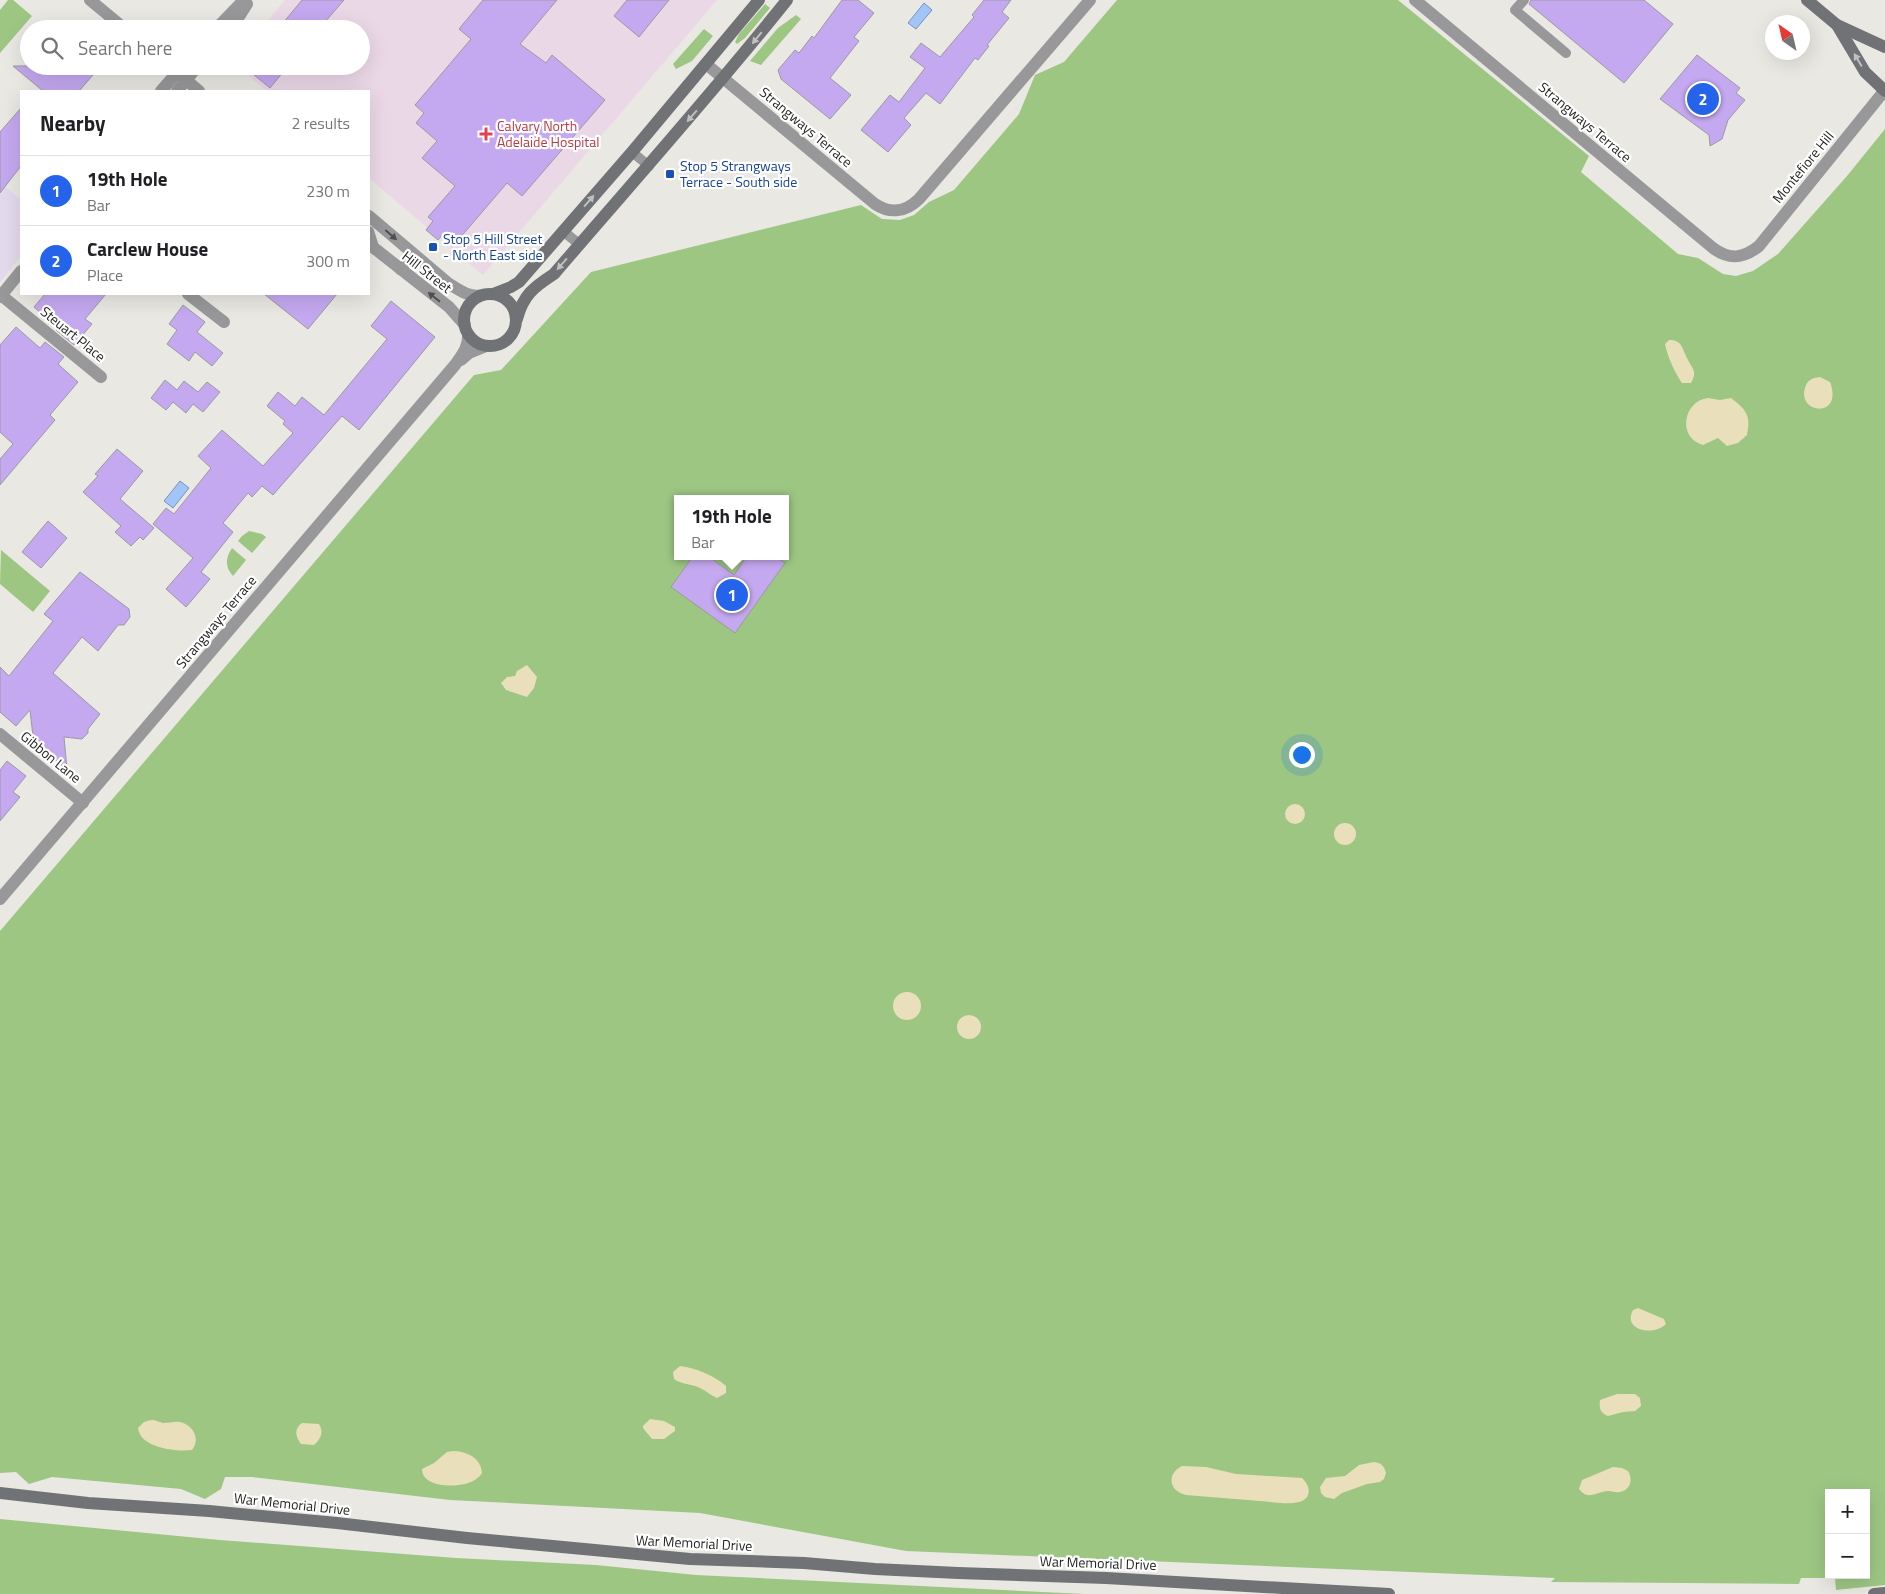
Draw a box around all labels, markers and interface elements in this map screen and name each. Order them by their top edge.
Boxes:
north arrow [1765,15,1810,60]
search box [20,20,370,75]
one-way arrow [751,31,762,44]
text: Search here [78,33,172,62]
icon: search [38,34,66,62]
one-way arrow [1853,53,1862,66]
street label: Strangways Terrace [1534,76,1636,167]
pin: 2 [1687,80,1719,118]
street label: Strangways Terrace [755,81,857,172]
text: Nearby [40,107,105,139]
one-way arrow [686,109,698,121]
text: 2 results [291,111,350,135]
place label: Calvary North Adelaide Hospital [497,115,600,152]
street label: Montefiore Hill [1767,126,1838,207]
marker: Calvary North Adelaide Hospital [479,127,493,141]
place label: Stop 5 Strangways Terrace - South side [680,155,797,192]
text: 19th Hole [87,164,168,193]
marker: Stop 5 Strangways Terrace - South side [664,168,676,180]
text: 1 [52,179,60,203]
text: 230 m [306,179,350,203]
text: Bar [87,193,110,217]
one-way arrow [583,195,594,207]
place label: Stop 5 Hill Street - North East side [443,228,543,265]
one-way arrow [384,230,397,241]
text: Carclew House [87,234,208,263]
marker: Stop 5 Hill Street - North East side [427,241,439,253]
street label: Hill Street [398,245,457,298]
text: 2 [52,249,60,273]
text: 300 m [306,249,350,273]
one-way arrow [556,258,567,271]
text: Place [87,263,123,287]
one-way arrow [428,291,441,302]
street label: Steuart Place [36,301,110,366]
popup [674,495,789,560]
text: 19th Hole [691,501,772,530]
text: Bar [691,530,715,554]
street label: Strangways Terrace [170,571,261,673]
pin: 1 [716,576,748,614]
street label: Gibbon Lane [16,726,86,788]
your location [1289,742,1315,768]
street label: War Memorial Drive [233,1487,351,1520]
map controls [1825,1489,1870,1579]
button: + [1825,1489,1870,1534]
street label: War Memorial Drive [635,1529,753,1556]
button: − [1825,1534,1870,1579]
street label: War Memorial Drive [1039,1550,1157,1575]

